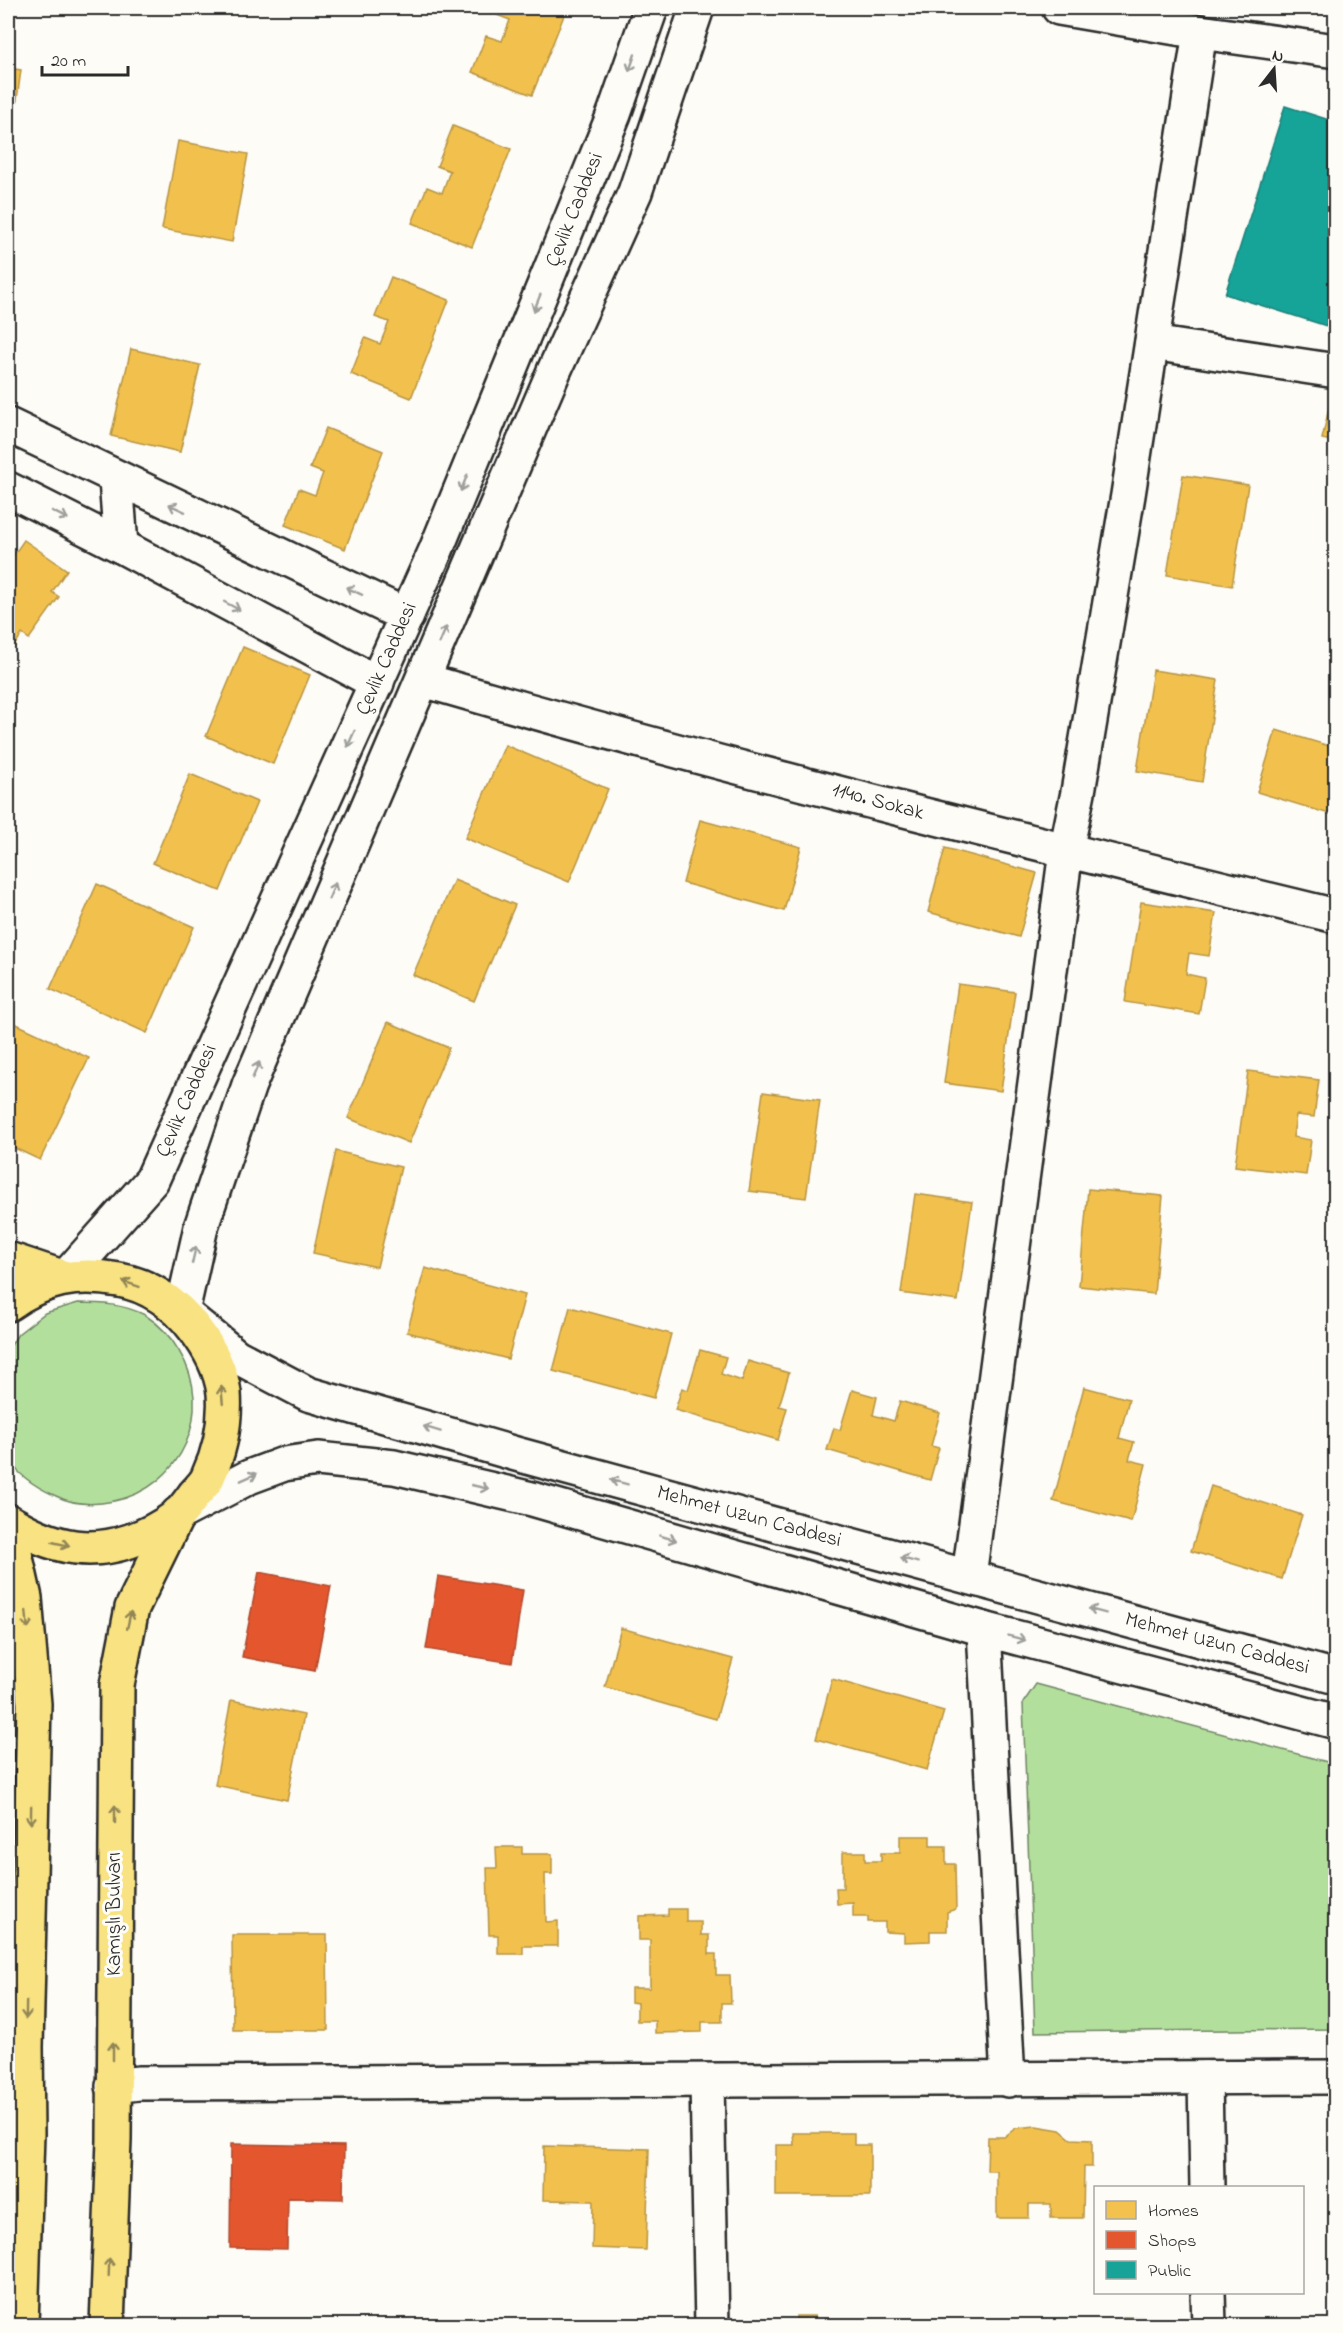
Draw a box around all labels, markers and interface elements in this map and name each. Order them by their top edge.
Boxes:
scale bar [42,39,128,77]
north arrow [1244,39,1304,99]
text: N [1269,44,1287,70]
text: 20 m [51,49,86,75]
one-way arrow [626,53,637,72]
street label: Çevlik Caddesi [538,148,612,272]
one-way arrow [531,293,542,311]
one-way arrow [458,473,469,492]
one-way arrow [169,501,187,513]
one-way arrow [50,510,68,522]
one-way arrow [345,584,363,596]
street label: Çevlik Caddesi [349,598,425,720]
one-way arrow [223,601,241,612]
one-way arrow [437,626,449,644]
one-way arrow [345,729,357,747]
street label: 1140. Sokak [829,775,928,829]
one-way arrow [327,882,338,901]
street label: Çevlik Caddesi [149,1040,225,1162]
one-way arrow [250,1062,262,1080]
one-way arrow [189,1246,201,1265]
one-way arrow [123,1277,141,1288]
one-way arrow [216,1386,227,1406]
one-way arrow [423,1423,442,1434]
one-way arrow [239,1471,257,1483]
one-way arrow [610,1475,629,1487]
street label: Mehmet Uzun Caddesi [653,1478,845,1556]
one-way arrow [470,1482,489,1494]
one-way arrow [658,1533,677,1545]
one-way arrow [51,1538,70,1550]
one-way arrow [900,1554,919,1565]
one-way arrow [1088,1605,1107,1616]
street label: Mehmet Uzun Caddesi [1121,1605,1313,1683]
one-way arrow [22,1610,33,1630]
one-way arrow [124,1611,136,1630]
one-way arrow [1007,1633,1026,1644]
one-way arrow [25,1804,37,1824]
one-way arrow [110,1805,121,1825]
street label: Kamışlı Bulvarı [100,1852,130,1976]
one-way arrow [21,1999,32,2019]
one-way arrow [108,2042,119,2062]
legend [1094,2186,1304,2294]
text: Homes [1148,2199,1199,2225]
text: Shops [1148,2229,1196,2255]
one-way arrow [103,2258,114,2278]
text: Public [1148,2259,1191,2285]

